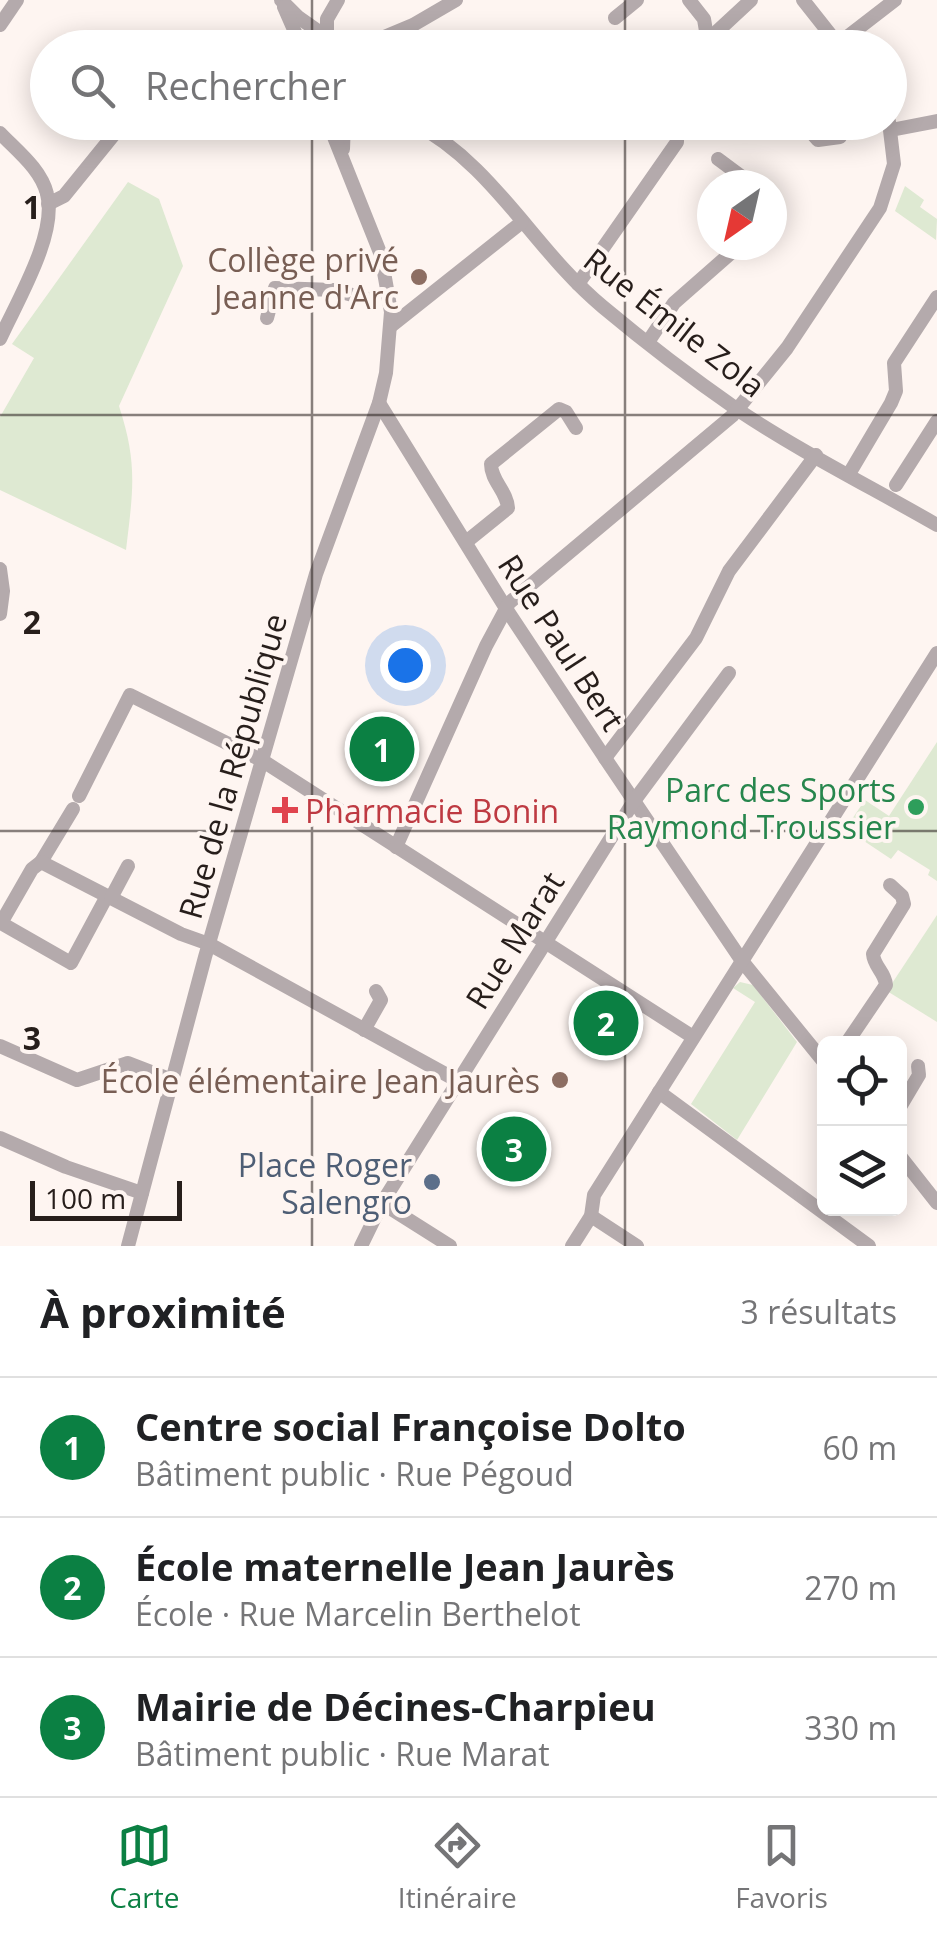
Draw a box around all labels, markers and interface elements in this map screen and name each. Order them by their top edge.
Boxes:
search box [30,30,907,140]
icon: search [65,58,120,113]
text: Rechercher [145,59,347,111]
north arrow [697,170,787,260]
text: 1 [23,185,41,228]
place label: Collège privé Jeanne d'Arc [207,238,399,318]
street label: Rue Émile Zola [576,238,774,406]
marker: Collège privé Jeanne d'Arc [408,266,430,288]
street label: Rue Paul Bert [489,546,635,738]
text: 2 [23,600,41,643]
street label: Rue de la République [168,608,296,924]
your location [380,640,431,691]
pin: 1 [350,712,414,786]
place label: Parc des Sports Raymond Troussier [607,768,896,848]
place label: Pharmacie Bonin [305,789,559,832]
marker: Parc des Sports Raymond Troussier [905,796,927,818]
marker: Pharmacie Bonin [274,799,296,821]
street label: Rue Marat [455,863,573,1017]
pin: 2 [574,986,638,1060]
text: 3 [23,1016,41,1059]
map controls [817,1036,907,1216]
button: locate [817,1036,907,1126]
place label: École élémentaire Jean Jaurès [101,1059,540,1102]
marker: École élémentaire Jean Jaurès [549,1069,571,1091]
pin: 3 [482,1112,546,1186]
button: layers [817,1126,907,1216]
place label: Place Roger Salengro [238,1143,412,1223]
marker: Place Roger Salengro [421,1171,443,1193]
scale bar [30,1176,182,1220]
text: 100 m [45,1179,126,1217]
text: À proximité [40,1283,286,1340]
text: 3 résultats [741,1290,897,1333]
text: Centre social Françoise Dolto [135,1400,686,1452]
text: 1 [63,1426,82,1469]
text: 60 m [822,1426,897,1469]
text: Bâtiment public · Rue Pégoud [135,1452,574,1495]
text: École maternelle Jean Jaurès [135,1540,675,1592]
text: 2 [63,1566,82,1609]
text: 270 m [804,1566,897,1609]
text: École · Rue Marcelin Berthelot [135,1592,581,1635]
text: Mairie de Décines-Charpieu [135,1680,656,1732]
text: 3 [63,1706,82,1749]
text: 330 m [804,1706,897,1749]
text: Bâtiment public · Rue Marat [135,1732,550,1775]
tab: Carte [109,1818,180,1916]
tab: Itinéraire [398,1818,517,1916]
tab: Favoris [735,1818,828,1916]

